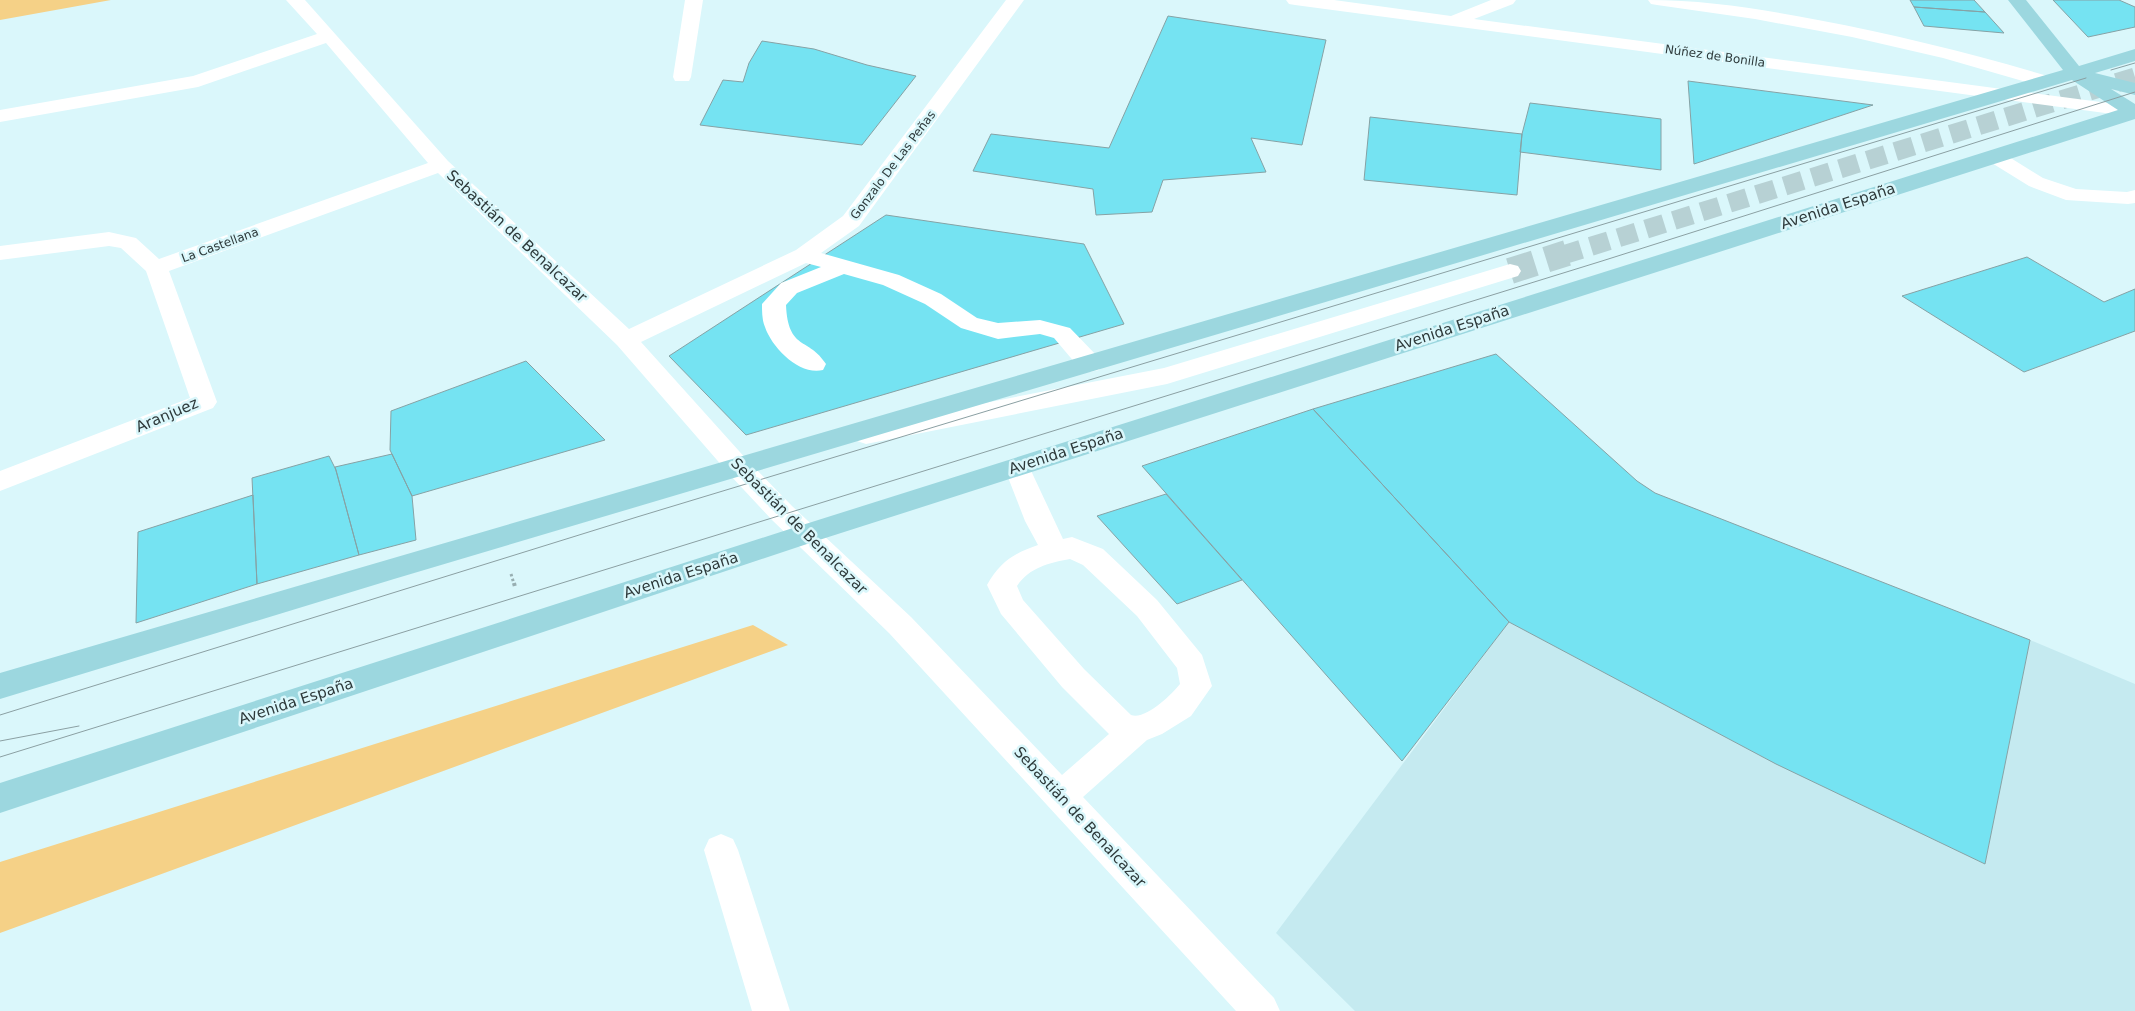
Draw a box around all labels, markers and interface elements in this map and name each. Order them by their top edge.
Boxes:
street label: Núñez de Bonilla [1664,42,1766,70]
street label: Gonzalo De Las Peñas [848,108,938,222]
street label: Sebastián de Benalcazar [443,166,592,306]
street label: Avenida España [1778,179,1898,233]
street label: La Castellana [180,225,260,265]
street label: Avenida España [1392,301,1512,355]
street label: Aranjuez [133,394,201,436]
street label: Avenida España [1006,424,1126,478]
street label: Sebastián de Benalcazar [727,454,871,598]
street label: Avenida España [621,548,741,602]
street label: Avenida España [236,674,356,728]
street label: Sebastián de Benalcazar [1010,743,1150,892]

